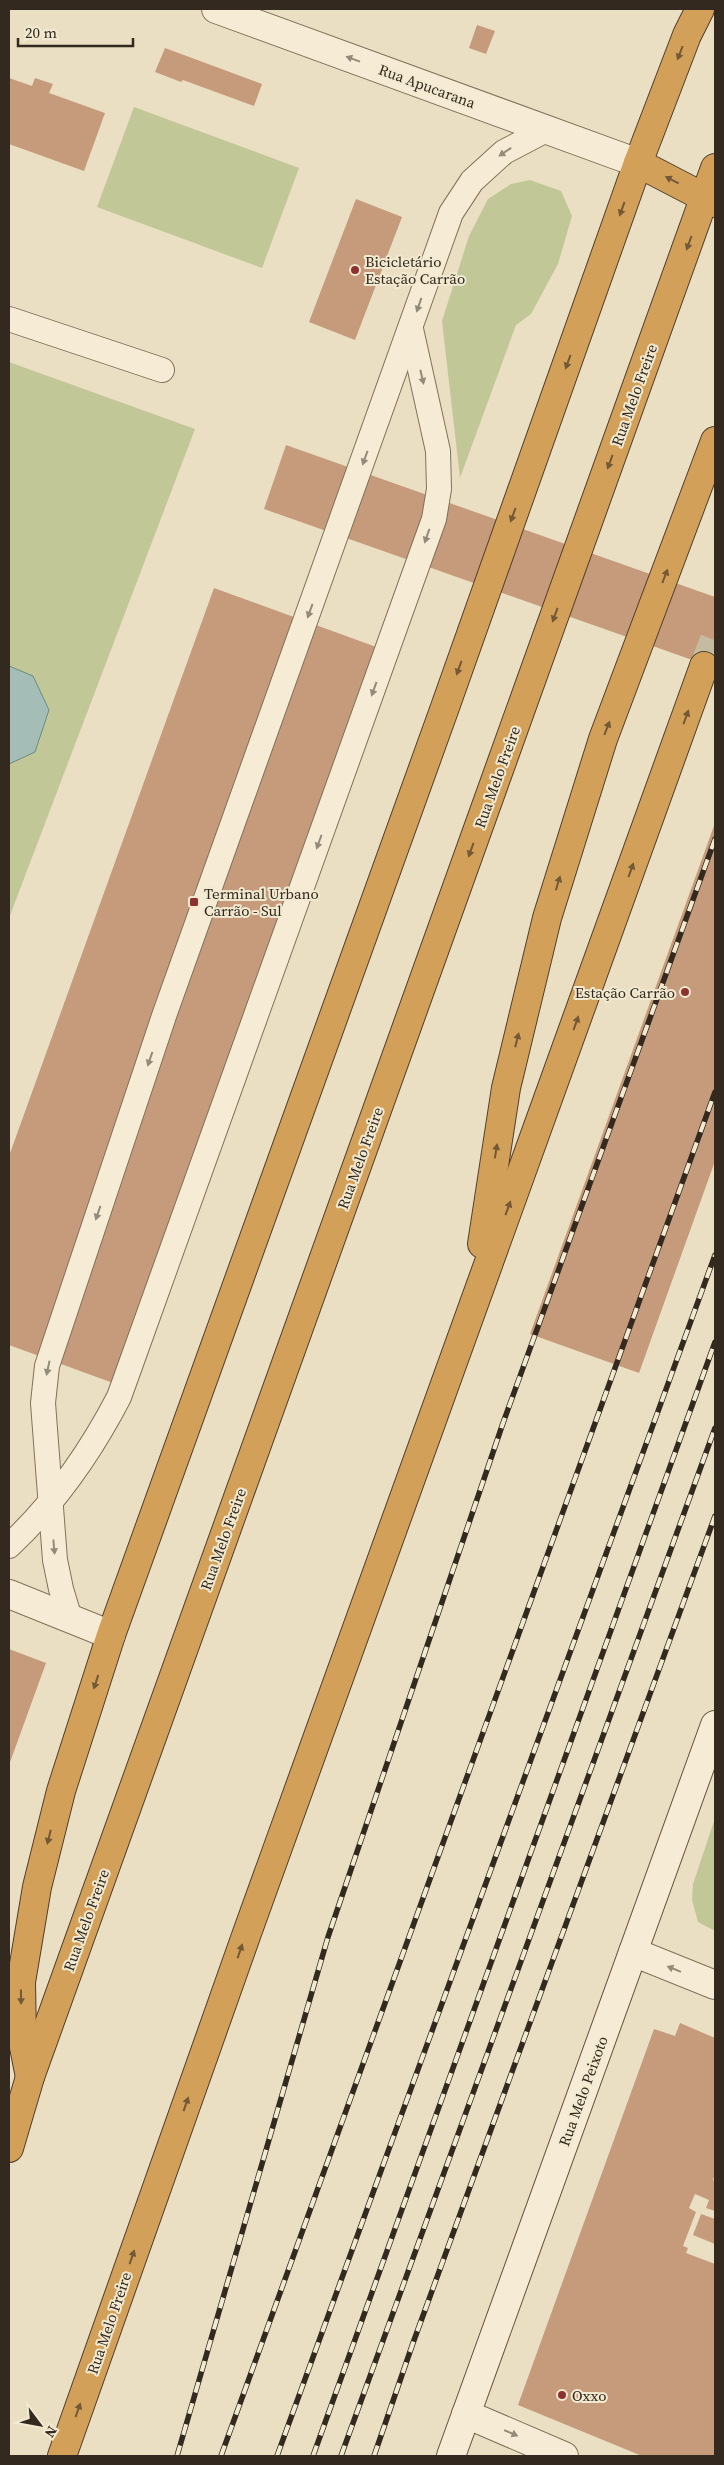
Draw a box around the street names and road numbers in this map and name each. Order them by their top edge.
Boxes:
street label: Rua Apucarana [376,59,479,113]
street label: Rua Melo Freire [606,341,662,449]
street label: Rua Melo Freire [469,723,525,831]
street label: Rua Melo Freire [332,1104,388,1212]
street label: Rua Melo Freire [195,1485,251,1593]
street label: Rua Melo Freire [58,1866,114,1974]
street label: Rua Melo Peixoto [553,2033,613,2149]
street label: Rua Melo Freire [82,2269,136,2377]

